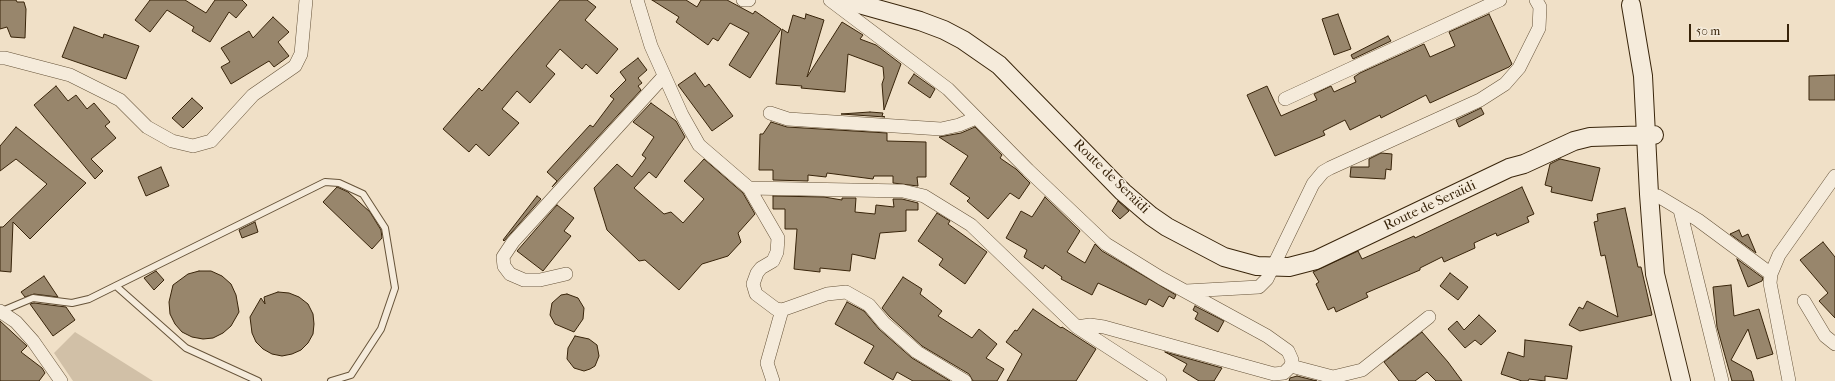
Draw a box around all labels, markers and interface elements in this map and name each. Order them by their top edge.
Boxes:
scale bar [1691,16,1791,42]
text: 50 m [1696,24,1720,38]
street label: Route de Seraïdi [1069,136,1153,218]
street label: Route de Seraïdi [1381,177,1479,235]

